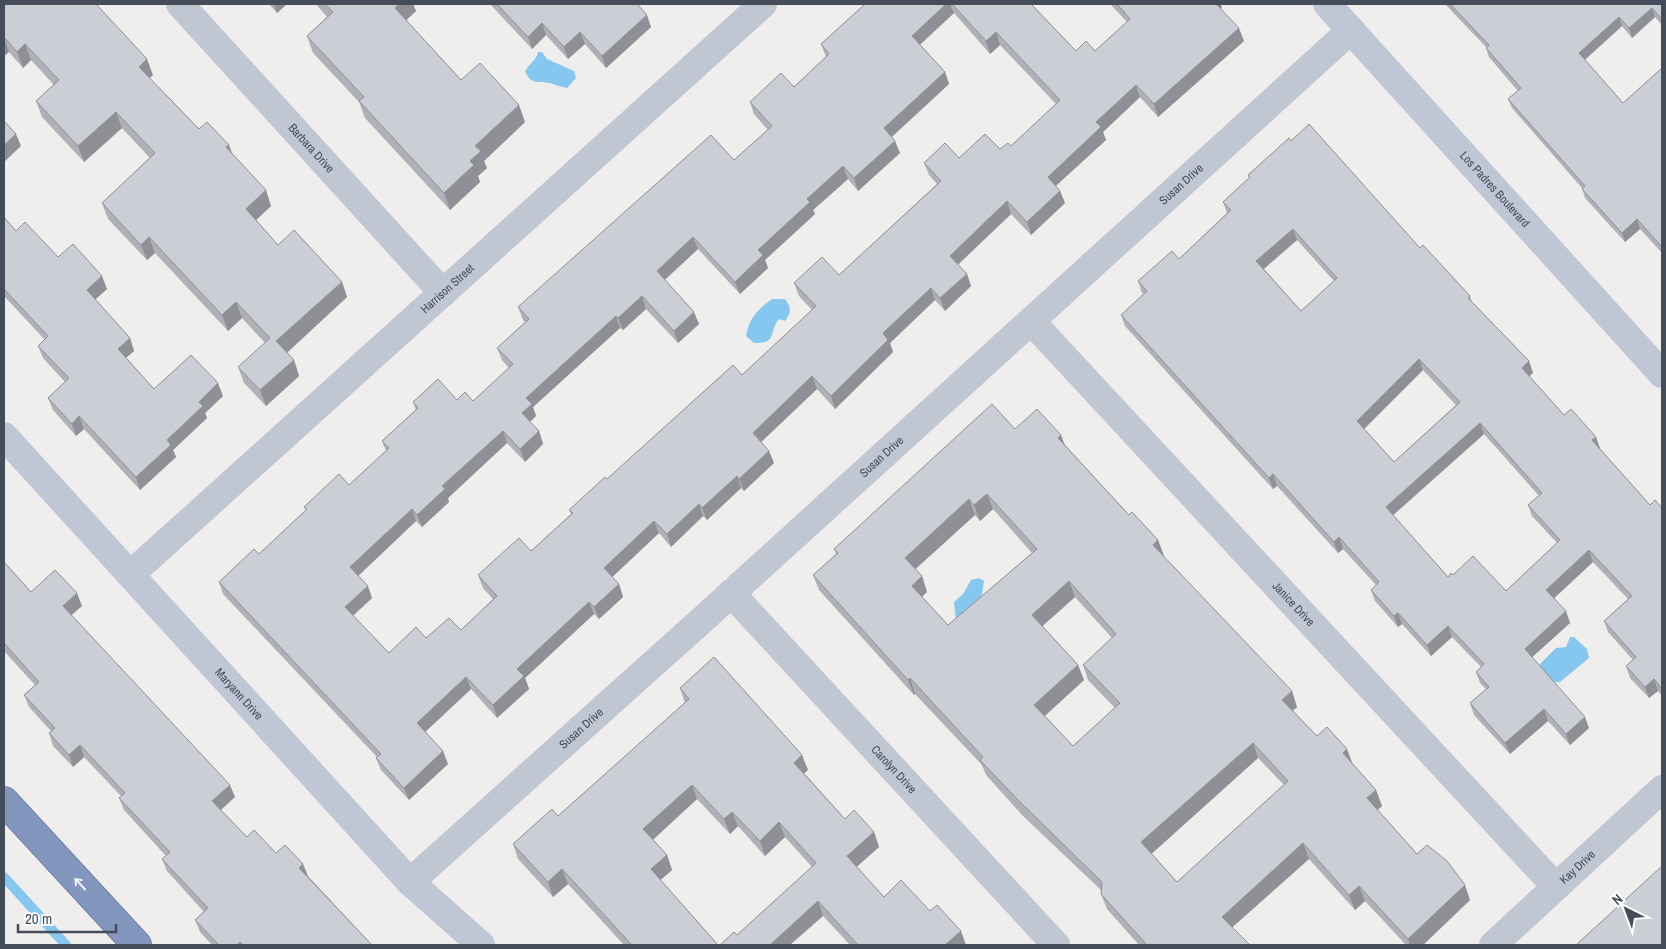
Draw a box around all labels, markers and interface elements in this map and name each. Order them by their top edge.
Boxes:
street label: Barbara Drive [285,120,338,176]
street label: Los Padres Boulevard [1456,148,1533,231]
street label: Susan Drive [1156,160,1207,208]
street label: Harrison Street [417,260,478,317]
street label: Susan Drive [856,433,907,481]
street label: Janice Drive [1269,578,1318,630]
street label: Maryann Drive [211,665,267,723]
street label: Susan Drive [556,704,607,752]
street label: Carolyn Drive [867,742,920,797]
street label: Kay Drive [1556,846,1599,888]
one-way arrow [74,877,86,890]
north arrow [1601,884,1651,934]
text: N [1608,890,1626,909]
scale bar [18,902,115,934]
text: 20 m [25,908,52,929]

